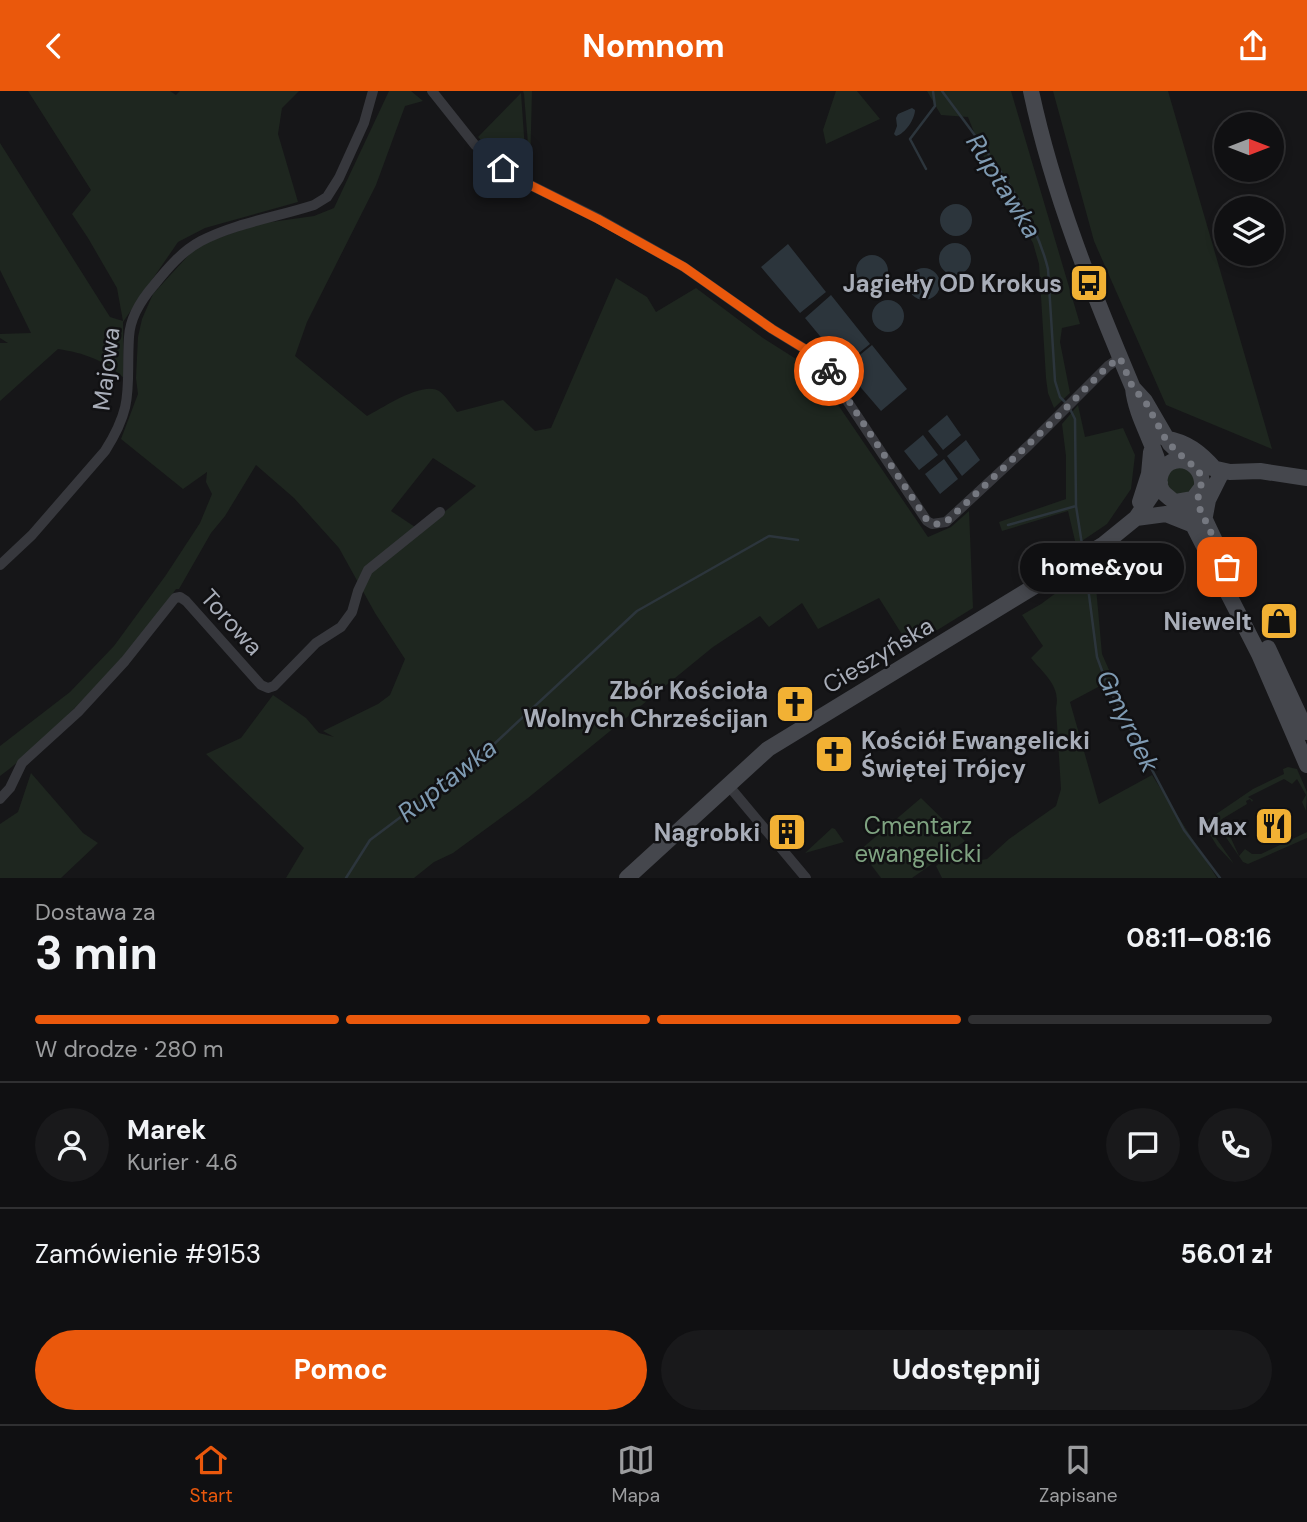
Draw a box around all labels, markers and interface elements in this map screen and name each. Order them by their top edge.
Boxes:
text: Nomnom [582,25,725,67]
icon: back [35,27,73,65]
icon: share [1234,27,1272,65]
north arrow [1214,112,1284,182]
map controls [1214,112,1284,266]
water label: Ruptawka [958,127,1050,245]
pin [473,138,533,198]
icon: home [484,149,522,187]
button: layers [1214,196,1284,266]
bus stop icon: Jagiełły OD Krokus [1068,262,1110,304]
place label: Jagiełły OD Krokus [843,268,1062,299]
street label: Majowa [86,326,126,412]
courier [794,336,864,406]
icon: bike [810,352,848,390]
pin [1197,537,1257,597]
callout: home&you [1020,543,1185,591]
icon: bag [1208,548,1246,586]
text: home&you [1041,552,1163,582]
street label: Torowa [194,582,270,662]
shop icon: Niewelt [1258,600,1300,642]
place label: Niewelt [1163,606,1252,637]
street label: Cieszyńska [817,610,939,700]
water label: Gmyrdek [1089,664,1168,779]
place label: Zbór Kościoła Wolnych Chrześcijan [523,675,768,734]
church icon: Zbór Kościoła Wolnych Chrześcijan [774,683,816,725]
place label: Kościół Ewangelicki Świętej Trójcy [861,725,1090,784]
water label: Ruptawka [390,730,504,830]
church icon: Kościół Ewangelicki Świętej Trójcy [813,733,855,775]
restaurant icon: Max [1253,805,1295,847]
park label: Cmentarz ewangelicki [854,810,982,869]
building icon: Nagrobki [766,811,808,853]
place label: Max [1198,811,1247,842]
place label: Nagrobki [654,817,760,848]
text: Dostawa za [35,897,156,927]
text: 08:11–08:16 [1126,921,1272,955]
text: 3 min [35,923,158,983]
text: W drodze · 280 m [35,1034,224,1064]
button: person [35,1108,109,1182]
button: chat [1106,1108,1180,1182]
button: phone [1198,1108,1272,1182]
text: Marek [127,1113,206,1147]
text: Kurier · 4.6 [127,1147,238,1177]
text: Zamówienie #9153 [35,1237,261,1271]
text: 56.01 zł [1180,1237,1272,1271]
button: Pomoc [35,1330,647,1410]
button: Udostępnij [661,1330,1272,1410]
tab: Start [189,1441,233,1508]
tab: Mapa [612,1441,660,1508]
tab: Zapisane [1039,1441,1118,1508]

